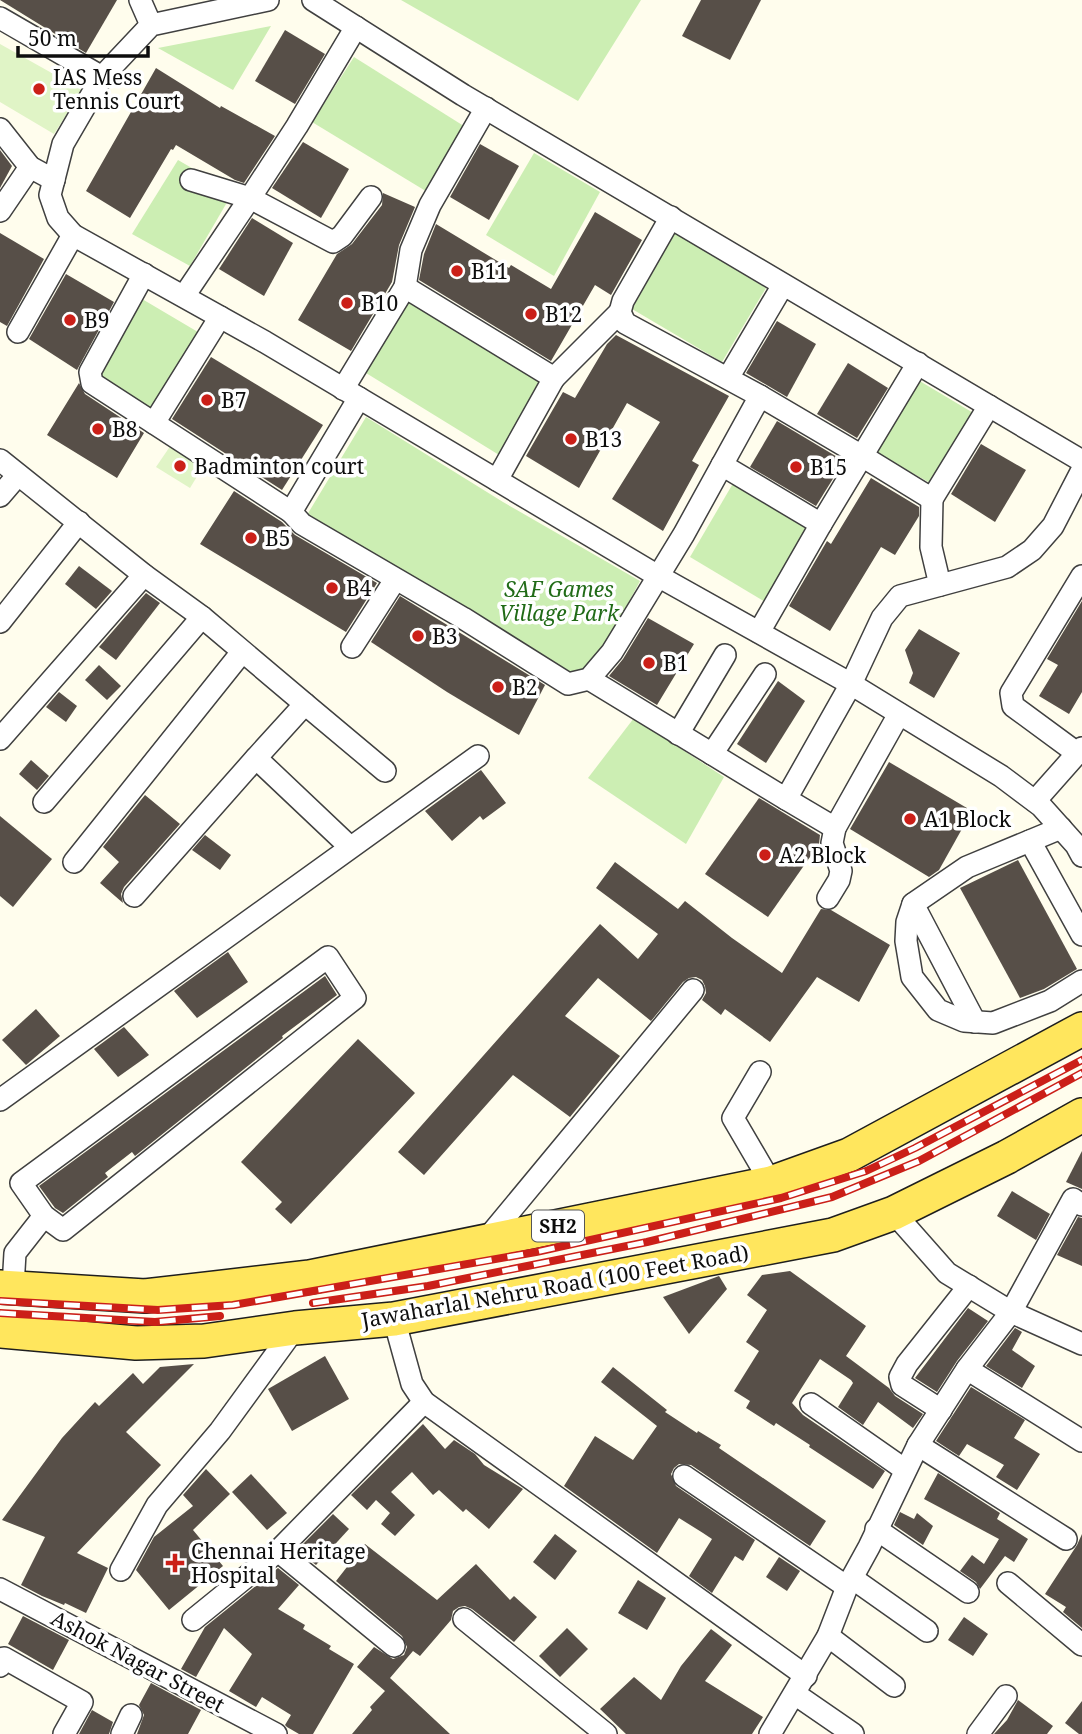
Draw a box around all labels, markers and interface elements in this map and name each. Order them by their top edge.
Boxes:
scale bar [18,14,147,58]
text: 50 m [28,24,77,52]
place label: IAS Mess Tennis Court [53,63,180,115]
marker: IAS Mess Tennis Court [31,81,47,97]
place label: B11 [471,257,508,285]
marker: B11 [449,263,465,279]
place label: B10 [361,289,398,317]
marker: B10 [339,295,355,311]
place label: B12 [545,300,582,328]
place label: B9 [84,306,109,334]
marker: B12 [523,306,539,322]
marker: B9 [62,312,78,328]
place label: B7 [221,386,246,414]
marker: B7 [199,392,215,408]
place label: B8 [112,415,137,443]
marker: B8 [90,421,106,437]
place label: B13 [585,425,622,453]
marker: B13 [563,431,579,447]
place label: Badminton court [194,452,364,480]
place label: B15 [810,453,847,481]
marker: Badminton court [172,458,188,474]
marker: B15 [788,459,804,475]
place label: B5 [265,524,290,552]
marker: B5 [243,530,259,546]
place label: B4 [346,574,372,602]
park label: SAF Games Village Park [499,575,620,627]
marker: B4 [324,580,340,596]
place label: B3 [432,622,457,650]
marker: B3 [410,628,426,644]
place label: B1 [663,649,688,677]
marker: B1 [641,655,657,671]
place label: B2 [512,673,537,701]
marker: B2 [490,679,506,695]
place label: A1 Block [924,805,1012,833]
marker: A1 Block [902,811,918,827]
place label: A2 Block [779,841,867,869]
marker: A2 Block [757,847,773,863]
road number: SH2 [532,1210,584,1242]
street label: Jawaharlal Nehru Road (100 Feet Road) [358,1238,751,1334]
place label: Chennai Heritage Hospital [191,1537,366,1589]
marker: Chennai Heritage Hospital [165,1553,185,1573]
street label: Ashok Nagar Street [47,1603,229,1719]

